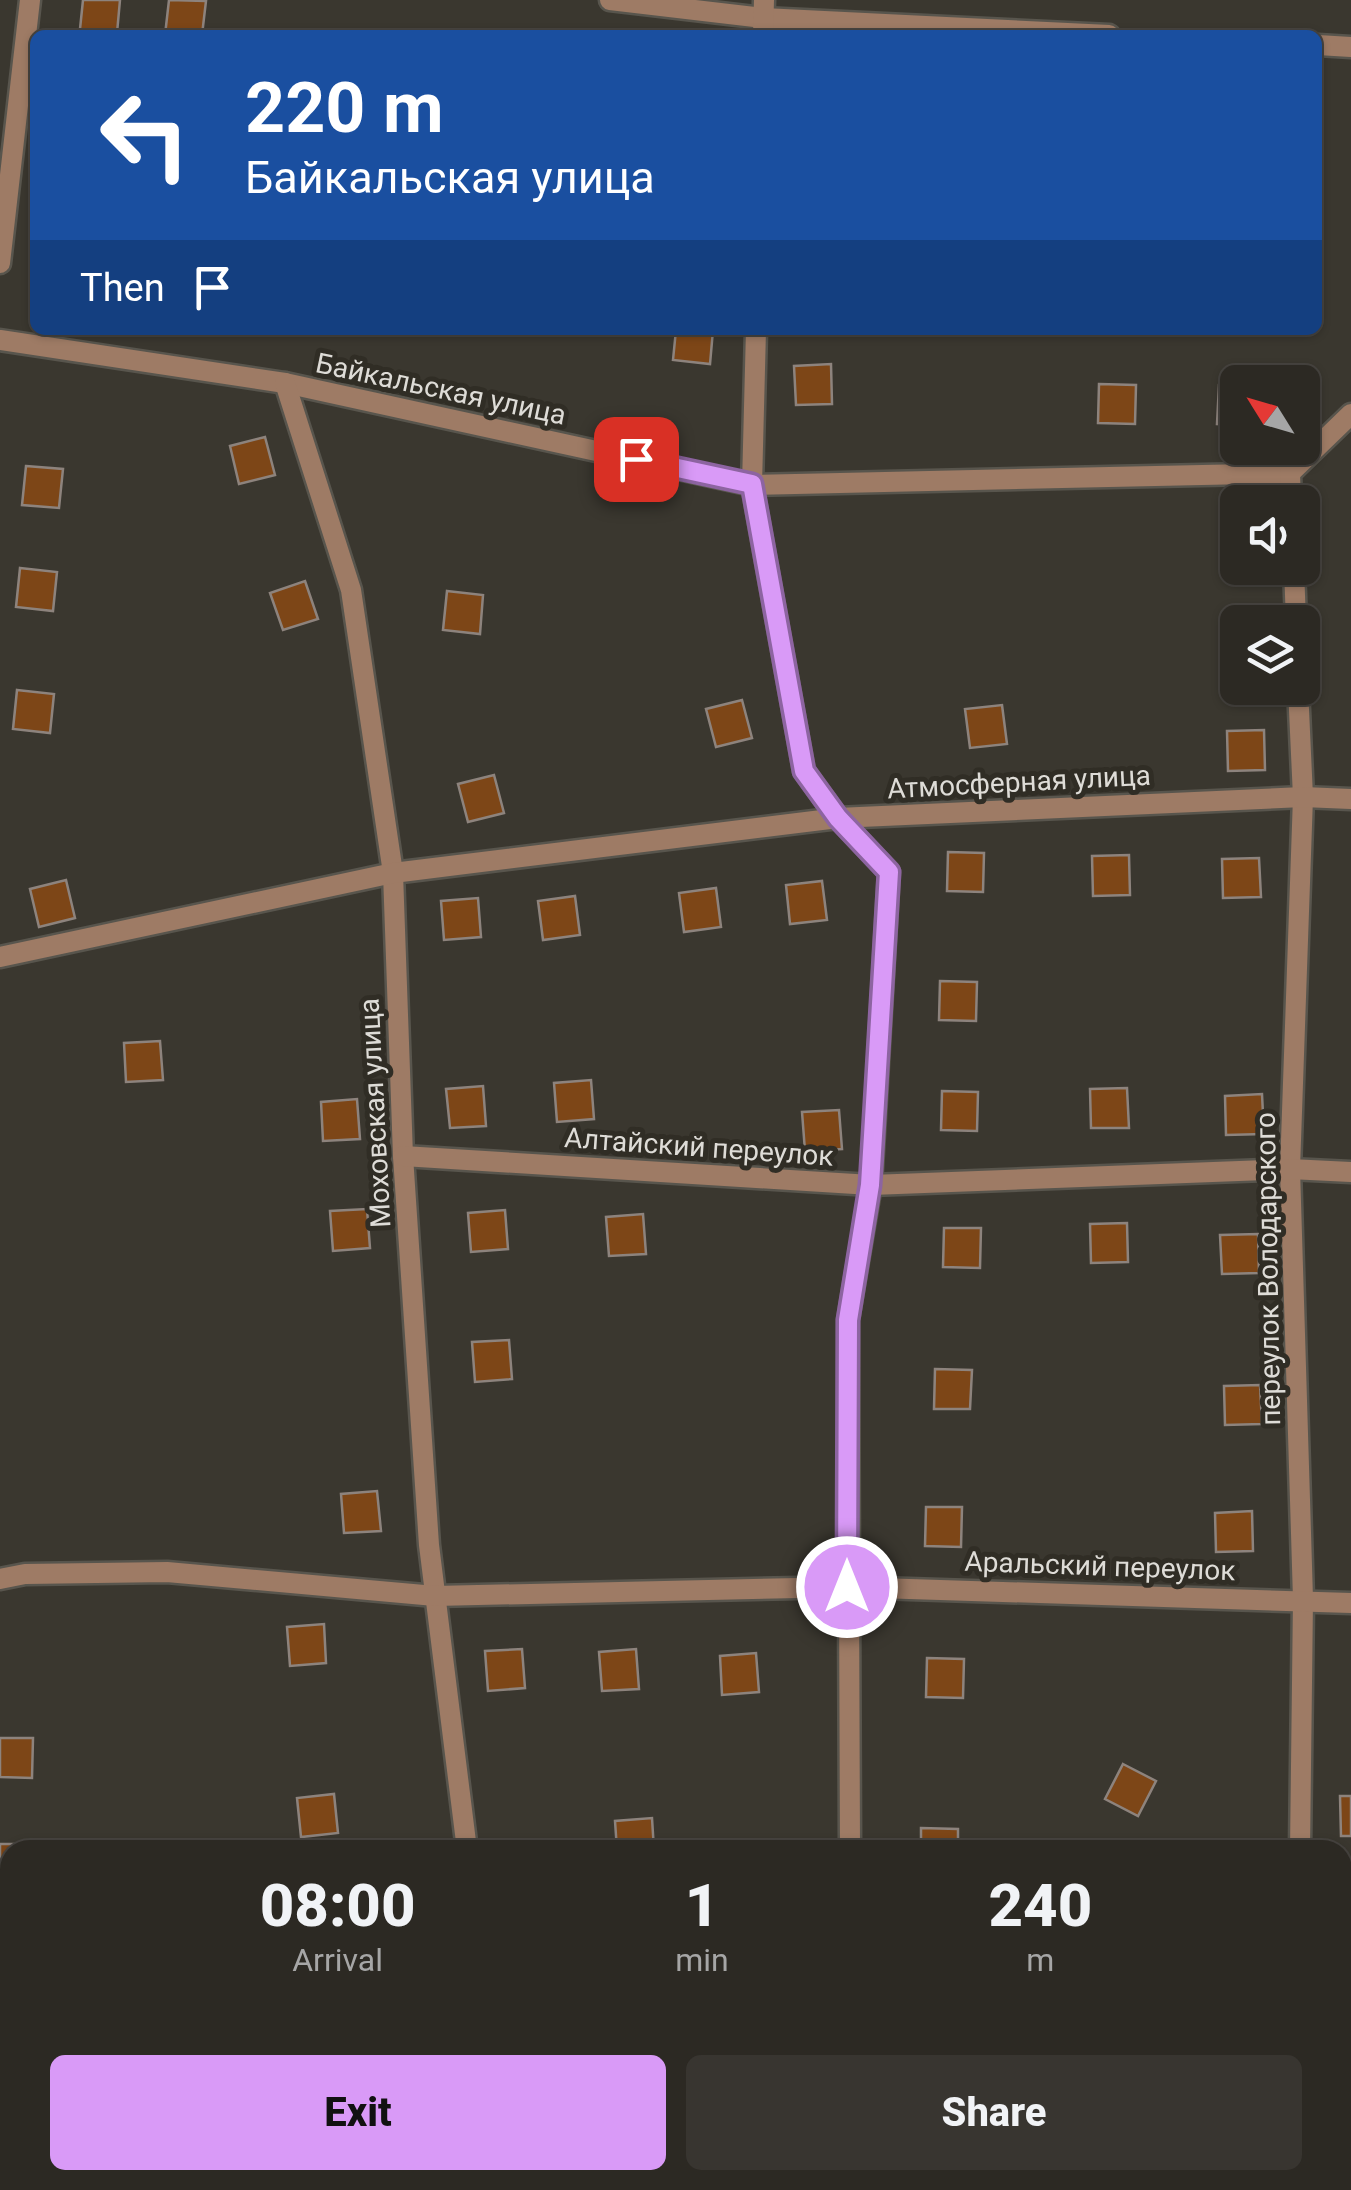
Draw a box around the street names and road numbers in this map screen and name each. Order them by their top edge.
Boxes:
street label: Байкальская улица [313,346,569,432]
street label: Атмосферная улица [886,759,1152,805]
street label: Моховская улица [353,997,397,1229]
street label: переулок Володарского [1249,1112,1287,1426]
street label: Алтайский переулок [563,1121,835,1173]
street label: Аральский переулок [964,1545,1236,1587]

